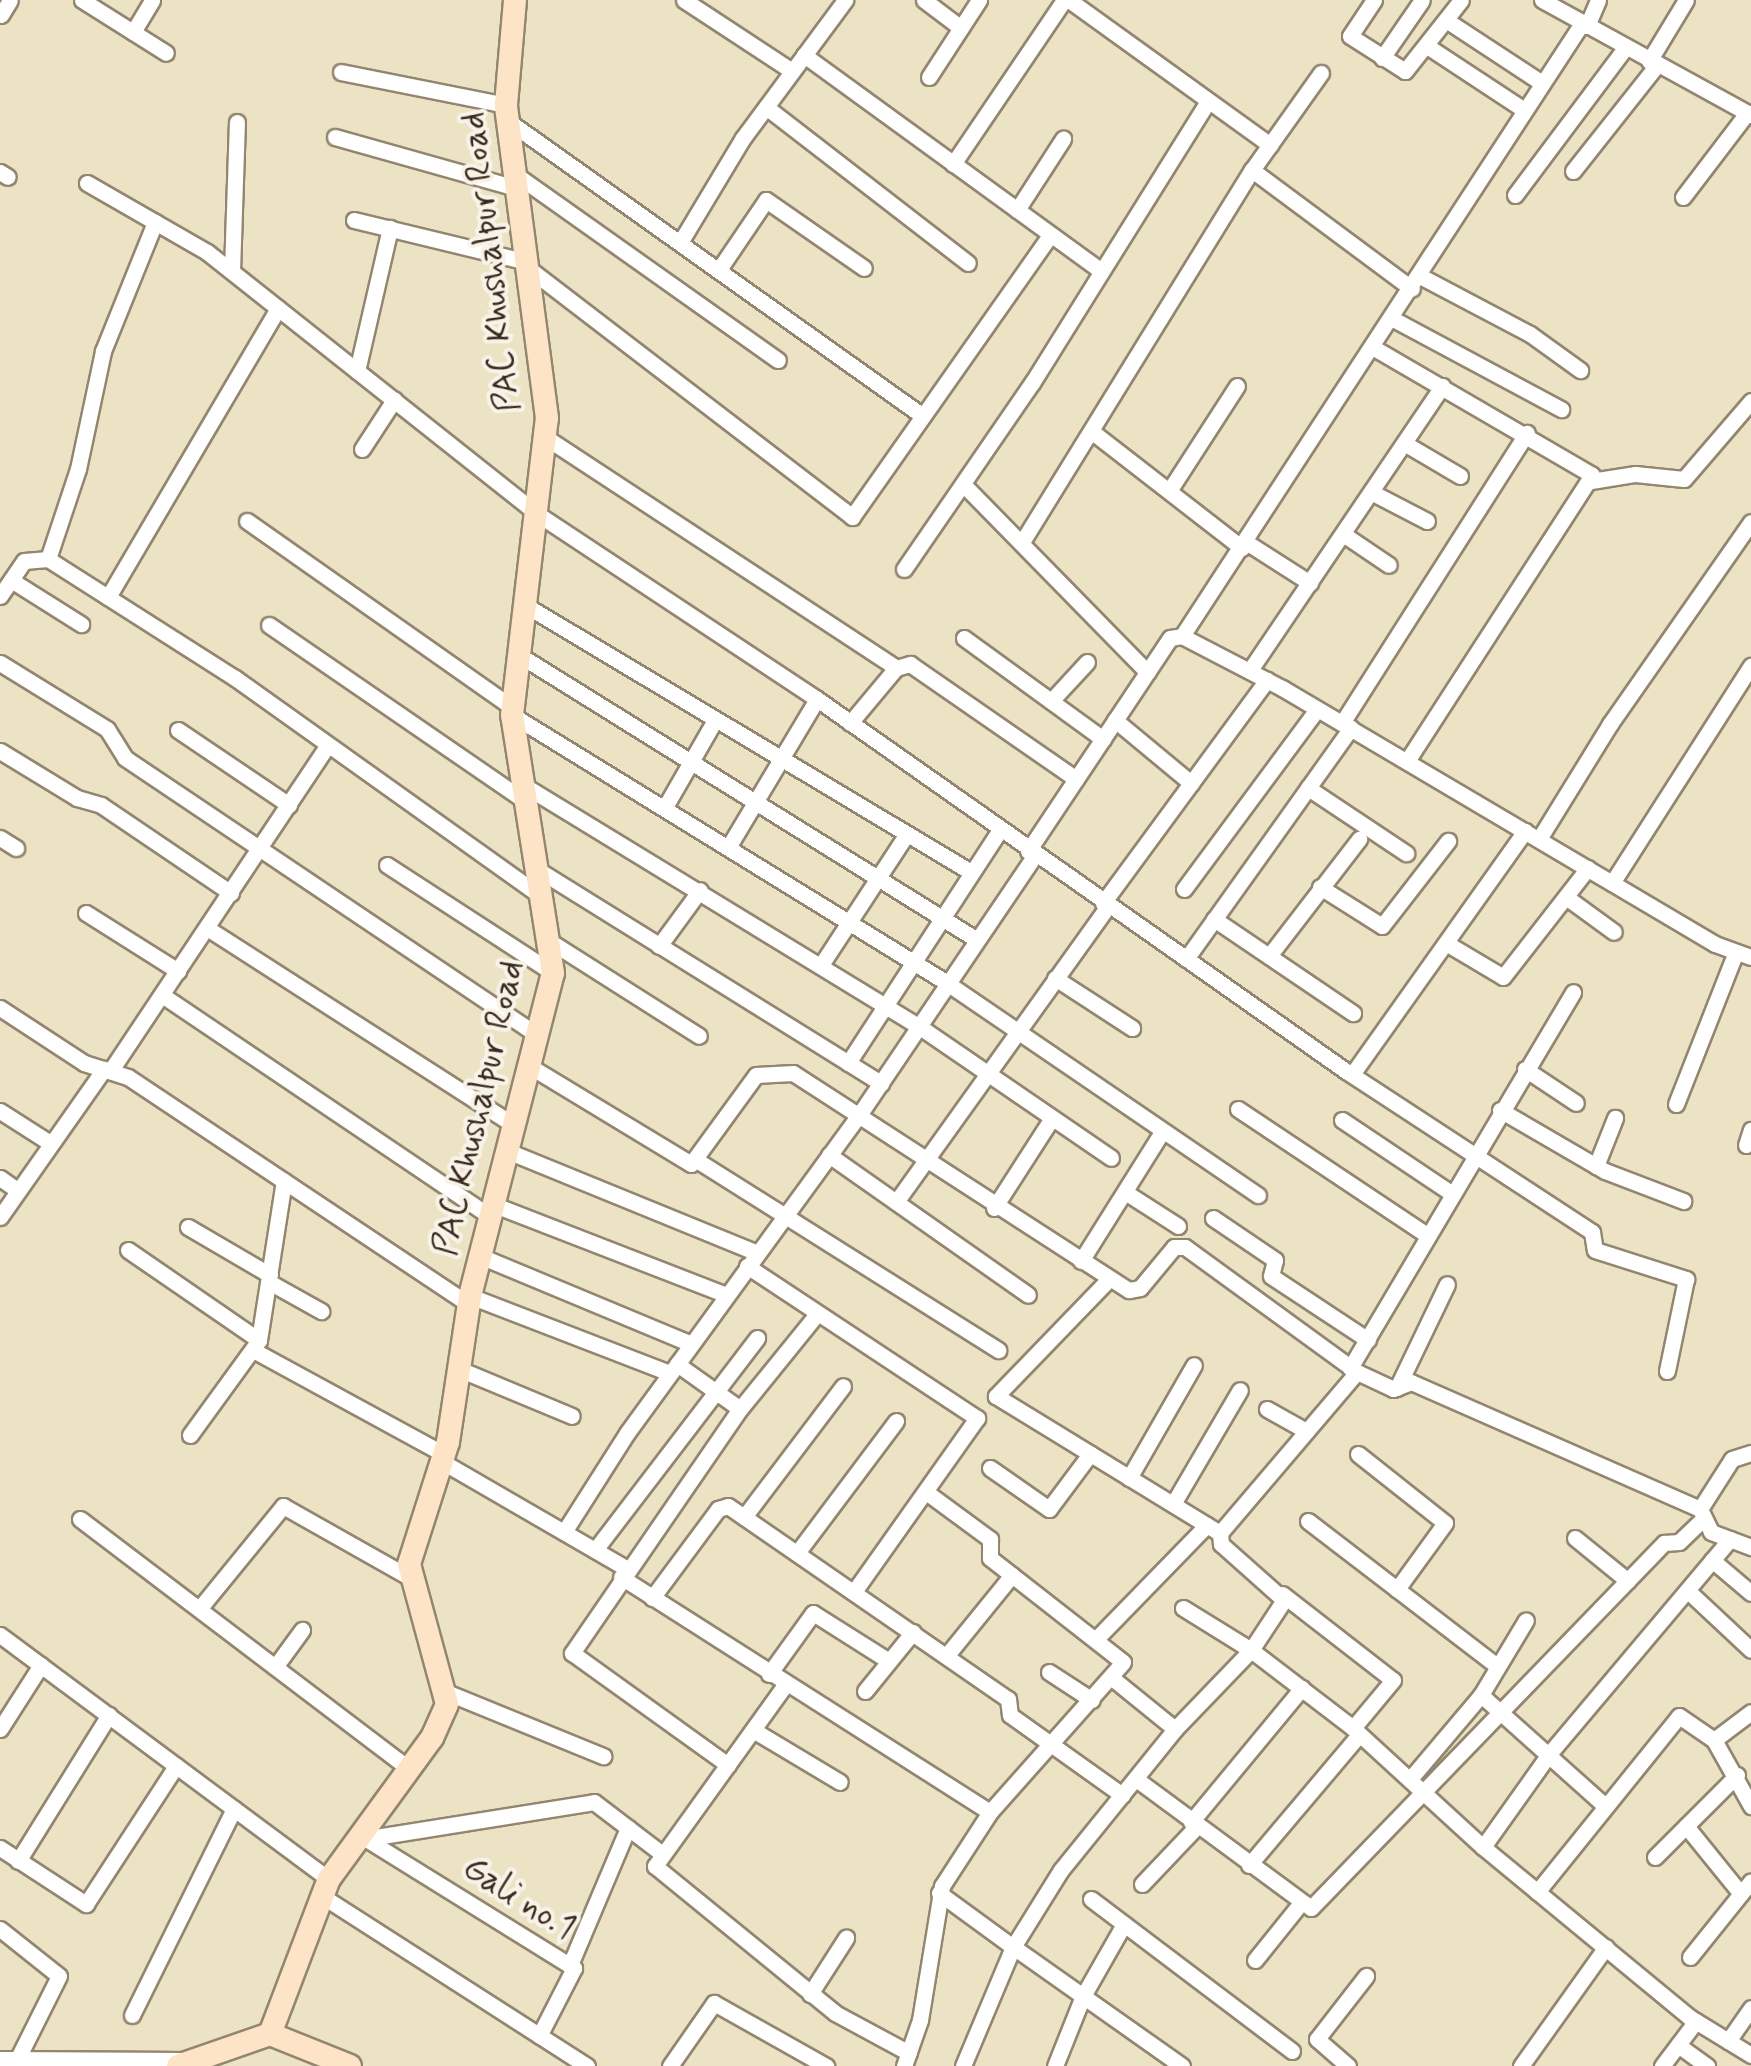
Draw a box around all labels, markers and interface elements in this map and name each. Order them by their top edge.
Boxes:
street label: PAC Khushalpur Road [451,106,531,418]
street label: PAC Khushalpur Road [424,953,534,1263]
street label: Gali no.1 [455,1847,583,1949]

